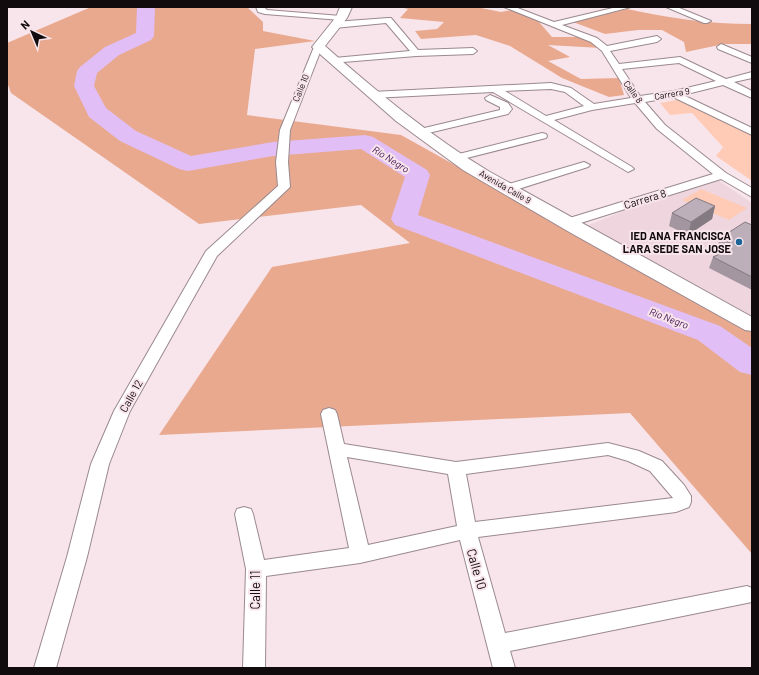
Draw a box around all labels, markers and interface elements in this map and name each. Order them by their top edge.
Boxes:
north arrow [12,12,52,52]
text: N [18,17,32,32]
street label: Calle 10 [290,72,311,103]
street label: Calle 8 [621,78,646,105]
street label: Carrera 9 [653,85,691,102]
water label: Río Negro [370,143,412,175]
street label: Avenida Calle 9 [477,167,533,206]
street label: Carrera 8 [622,186,668,211]
place label: IED ANA FRANCISCA LARA SEDE SAN JOSE [623,229,732,255]
marker: IED ANA FRANCISCA LARA SEDE SAN JOSE [734,237,744,247]
water label: Río Negro [648,305,690,331]
street label: Calle 12 [116,377,145,414]
street label: Calle 10 [464,547,490,591]
street label: Calle 11 [247,570,263,610]

